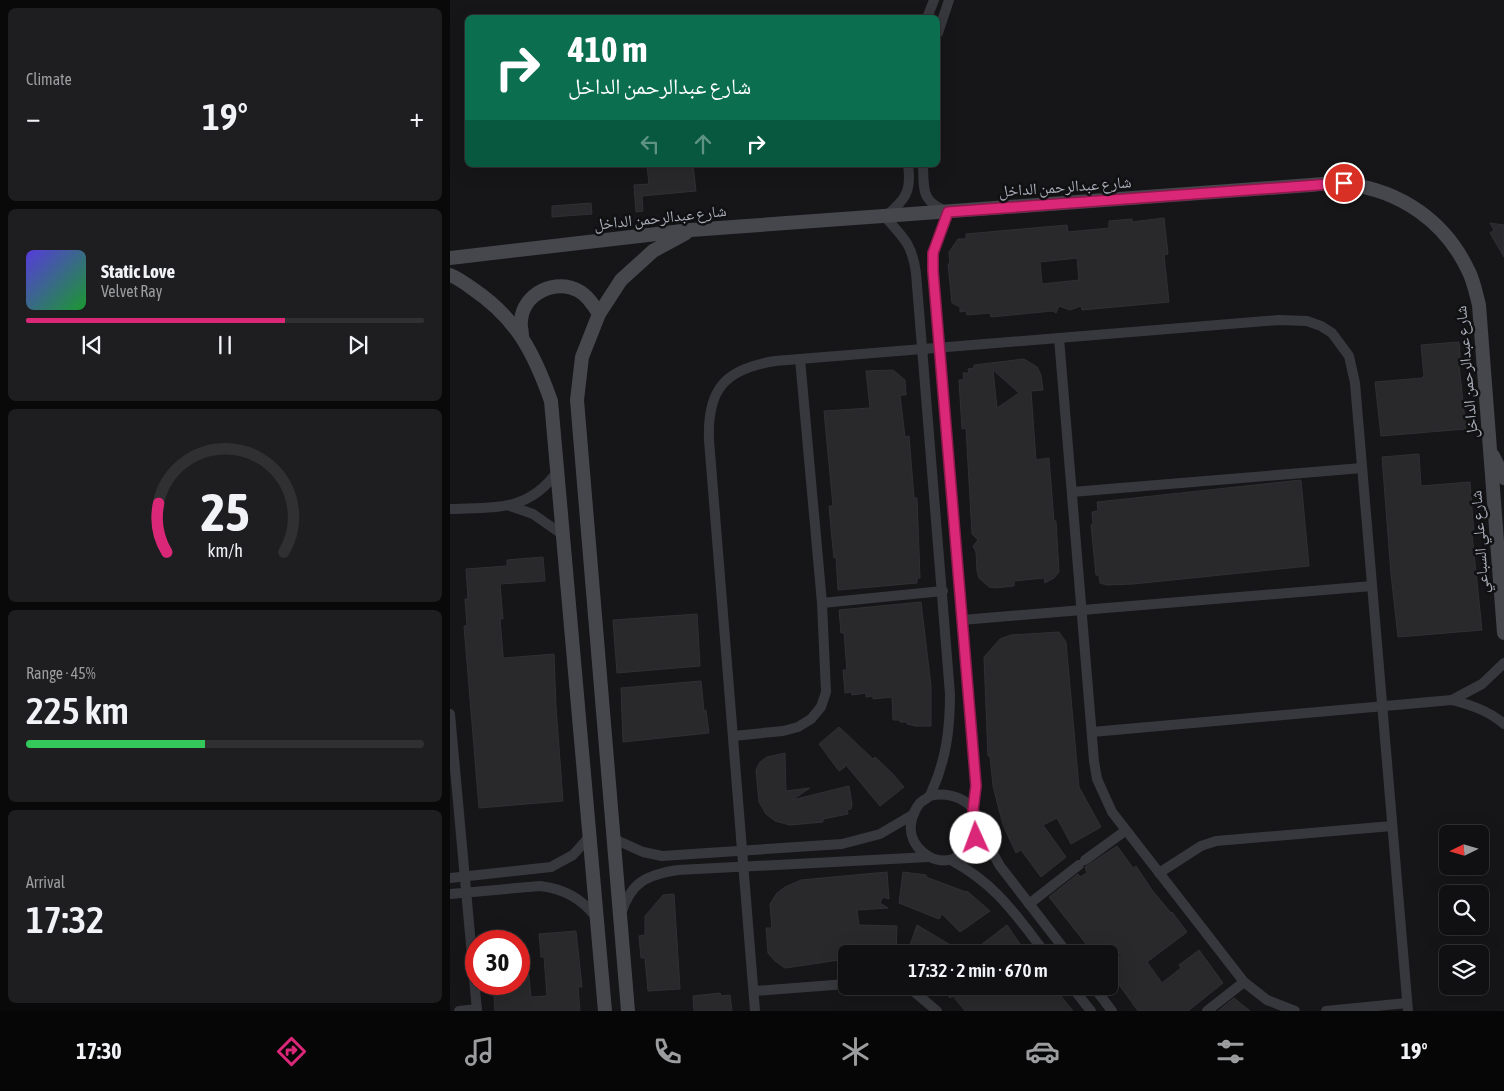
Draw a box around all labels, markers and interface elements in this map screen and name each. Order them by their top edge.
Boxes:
text: 410 m [568,29,647,69]
icon: right [485,35,550,100]
text: Climate [26,70,72,88]
text: شارع عبدالرحمن الداخل [568,73,751,99]
text: 19° [202,95,248,138]
text: − [26,101,41,133]
text: + [409,101,424,133]
icon: left [636,130,664,158]
icon: ahead [689,130,717,158]
icon: right [742,130,770,158]
pin [1323,162,1365,204]
icon: arrive [1330,169,1358,197]
street label: شارع عبدالرحمن الداخل [998,172,1132,202]
street label: شارع عبدالرحمن الداخل [593,201,727,235]
text: Static Love [101,260,175,282]
text: Velvet Ray [101,282,162,300]
street label: شارع عبدالرحمن الداخل [1451,305,1483,439]
icon: previous [78,331,106,359]
icon: pause [211,331,239,359]
icon: next [344,331,372,359]
text: 25 [201,482,249,542]
street label: شارع علي السباعي [1466,490,1496,594]
text: km/h [207,540,243,561]
text: Range · 45% [26,664,96,682]
text: 225 km [26,689,129,732]
position arrow [949,811,1001,863]
north arrow [1439,825,1489,875]
map controls [1439,825,1489,995]
text: Arrival [26,873,65,891]
button: search [1439,885,1489,935]
text: 17:32 [26,898,104,941]
speed limit sign: 30 [465,930,530,995]
button: layers [1439,945,1489,995]
text: 17:32 · 2 min · 670 m [908,959,1048,981]
icon: directions [274,1034,309,1069]
icon: music [462,1034,497,1069]
icon: phone [650,1034,685,1069]
icon: climate [838,1034,873,1069]
icon: car [1025,1034,1060,1069]
icon: filters [1213,1034,1248,1069]
text: 17:30 [76,1038,122,1064]
text: 19° [1401,1038,1428,1064]

